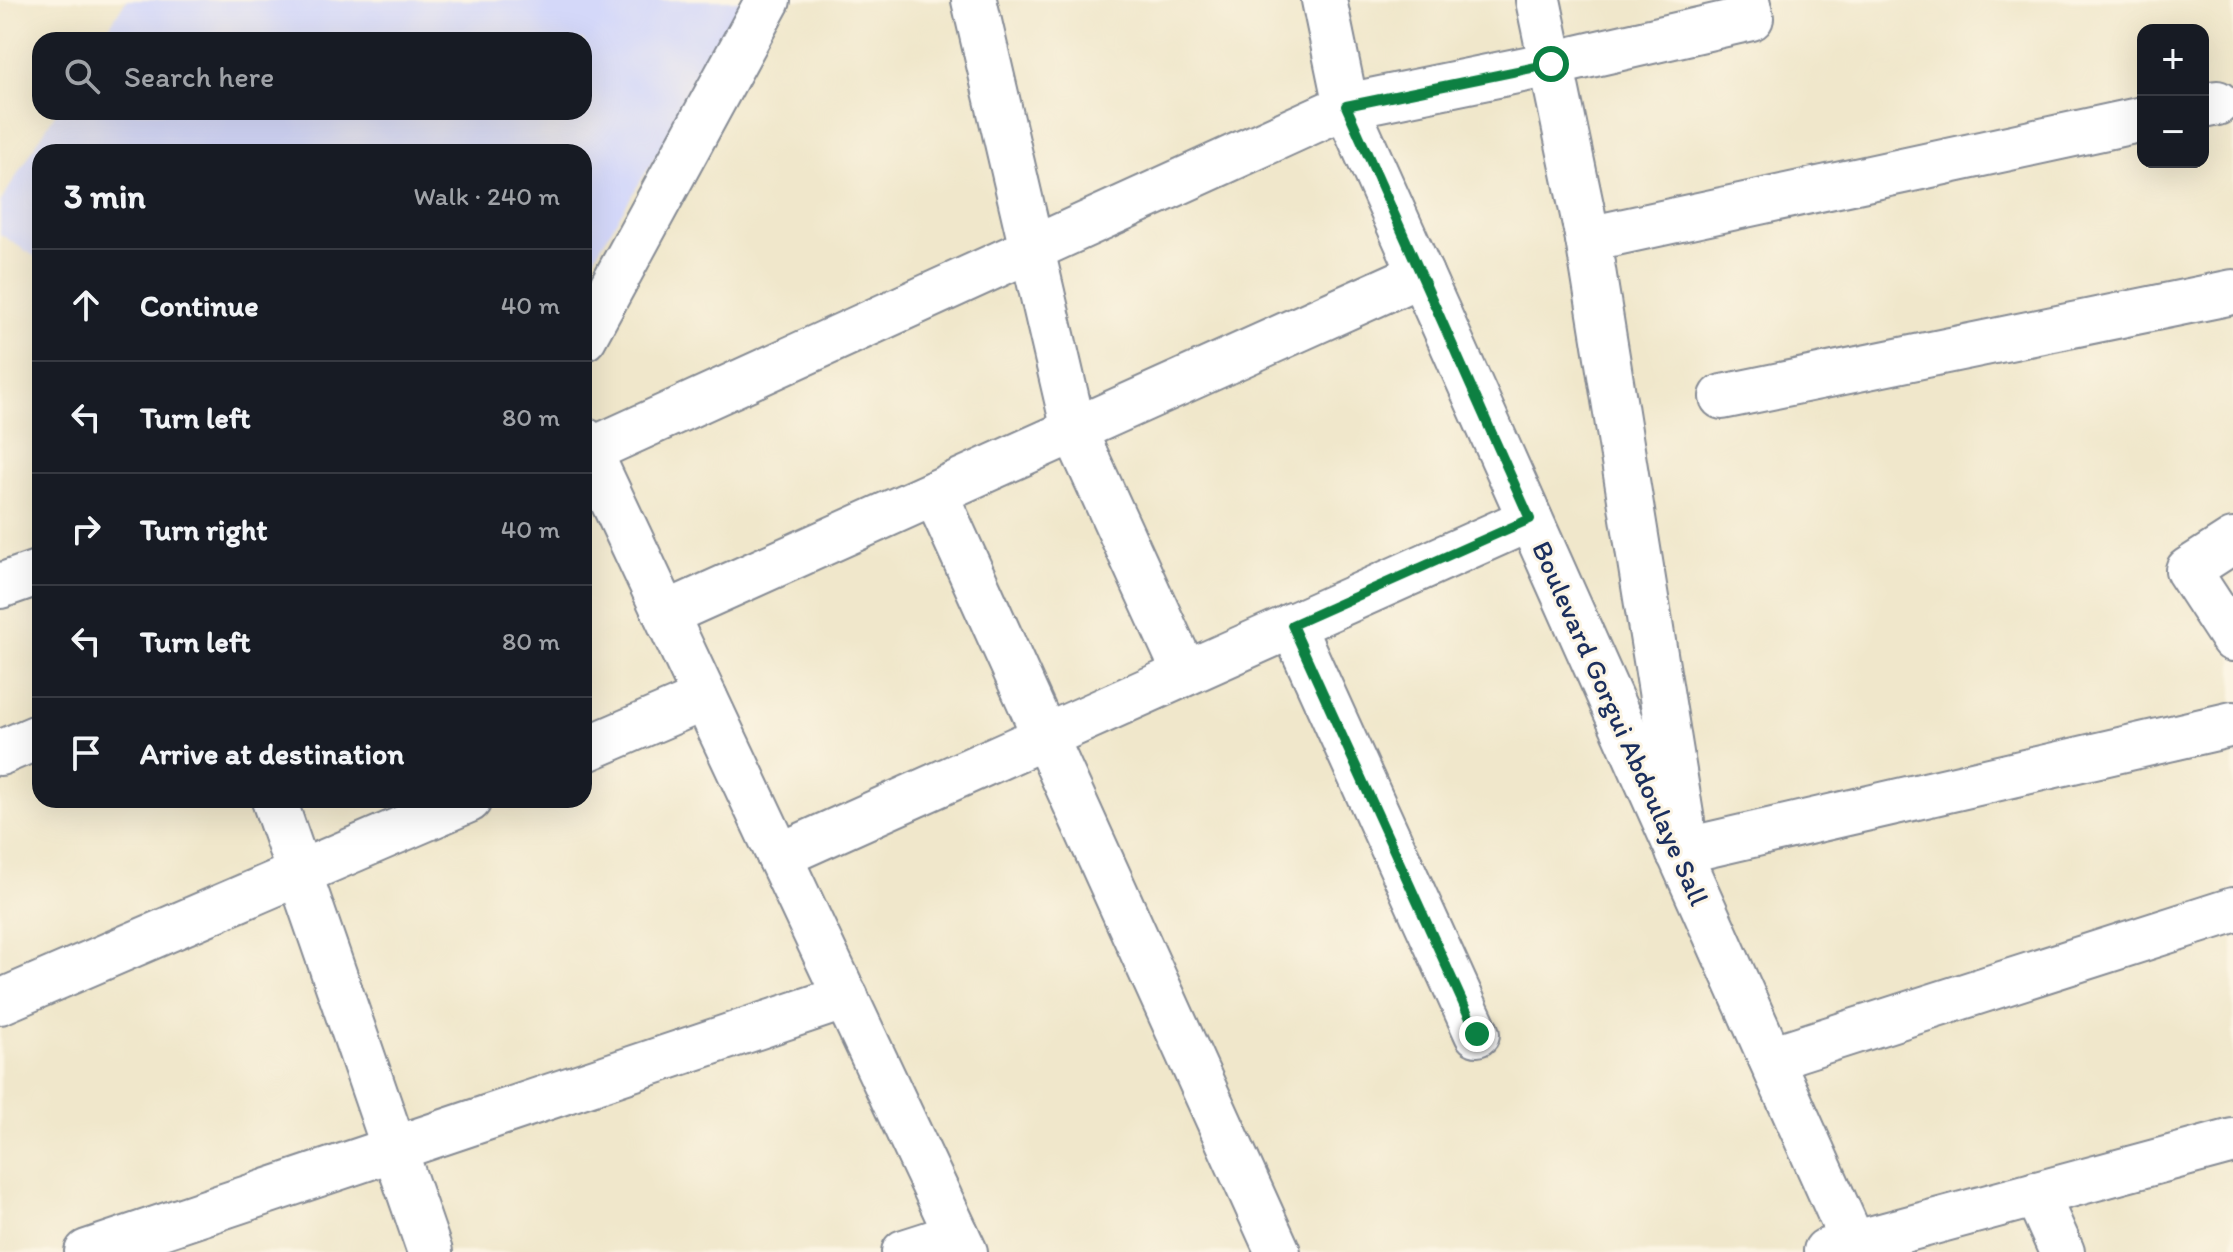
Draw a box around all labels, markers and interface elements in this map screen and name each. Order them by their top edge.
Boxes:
map controls [2137,24,2209,168]
button: + [2137,24,2209,96]
search box [32,32,592,120]
route start [1533,46,1569,82]
icon: search [60,54,104,98]
text: Search here [124,58,274,95]
button: − [2137,96,2209,168]
text: 3 min [64,176,146,217]
text: Walk · 240 m [414,180,560,212]
icon: ahead [64,283,108,327]
text: Continue [140,287,259,324]
text: 40 m [501,289,560,321]
icon: left [64,395,108,439]
text: Turn left [140,399,251,436]
text: 80 m [502,401,560,433]
icon: right [64,507,108,551]
text: Turn right [140,511,268,548]
text: 40 m [501,513,560,545]
street label: Boulevard Gorgui Abdoulaye Sall [1525,535,1717,911]
icon: left [64,619,108,663]
text: Turn left [140,623,251,660]
text: 80 m [502,625,560,657]
icon: arrive [64,731,108,775]
text: Arrive at destination [140,735,404,772]
route end [1459,1016,1495,1052]

